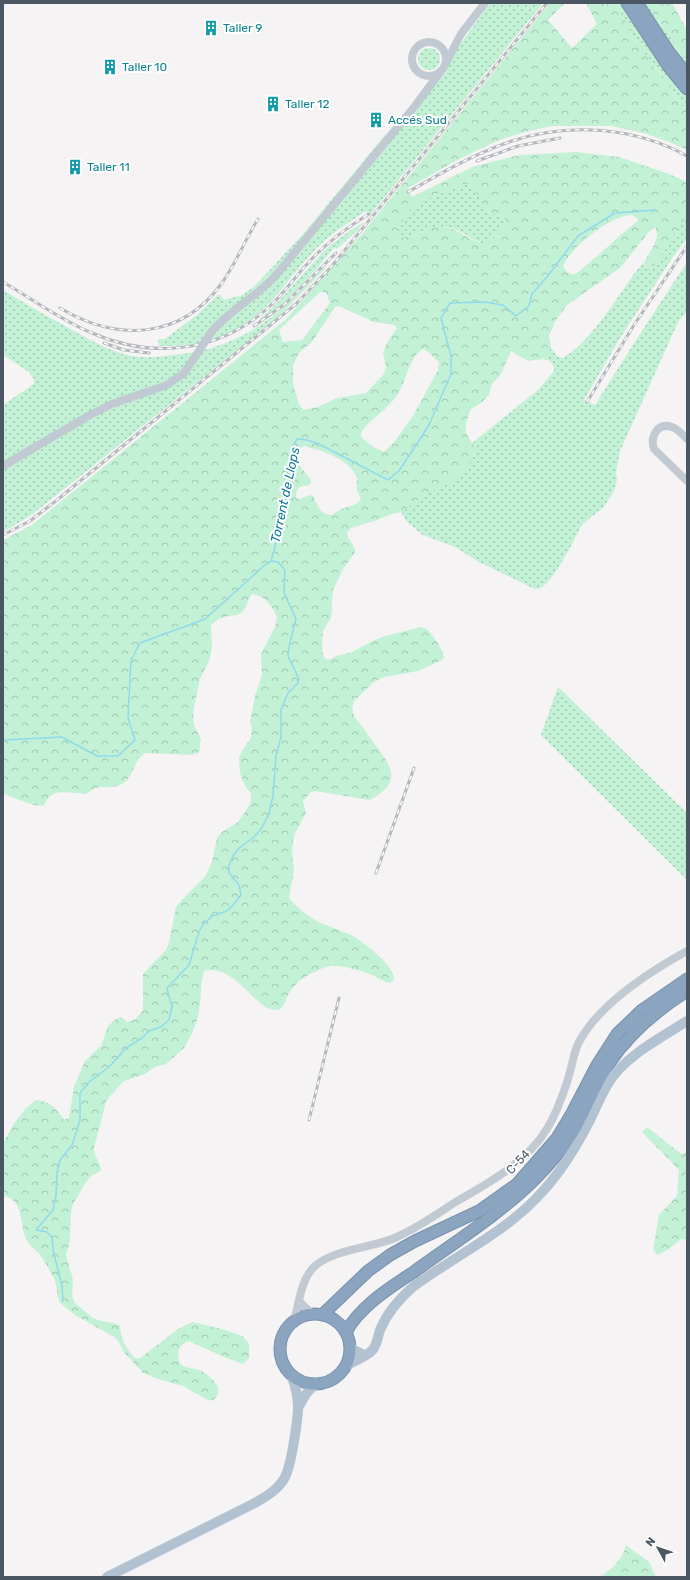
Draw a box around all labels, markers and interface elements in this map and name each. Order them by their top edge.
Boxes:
building icon: Taller 9 [202,19,220,37]
place label: Taller 9 [223,21,262,35]
building icon: Taller 10 [101,58,119,76]
place label: Taller 10 [122,60,167,74]
building icon: Taller 12 [264,95,282,113]
place label: Taller 12 [285,97,329,111]
building icon: Accés Sud [367,111,385,129]
place label: Accés Sud [388,113,447,127]
building icon: Taller 11 [66,158,84,176]
place label: Taller 11 [87,160,130,174]
water label: Torrent de Llops [268,445,303,544]
street label: C-54 [503,1147,533,1177]
north arrow [638,1528,678,1568]
text: N [643,1535,658,1549]

